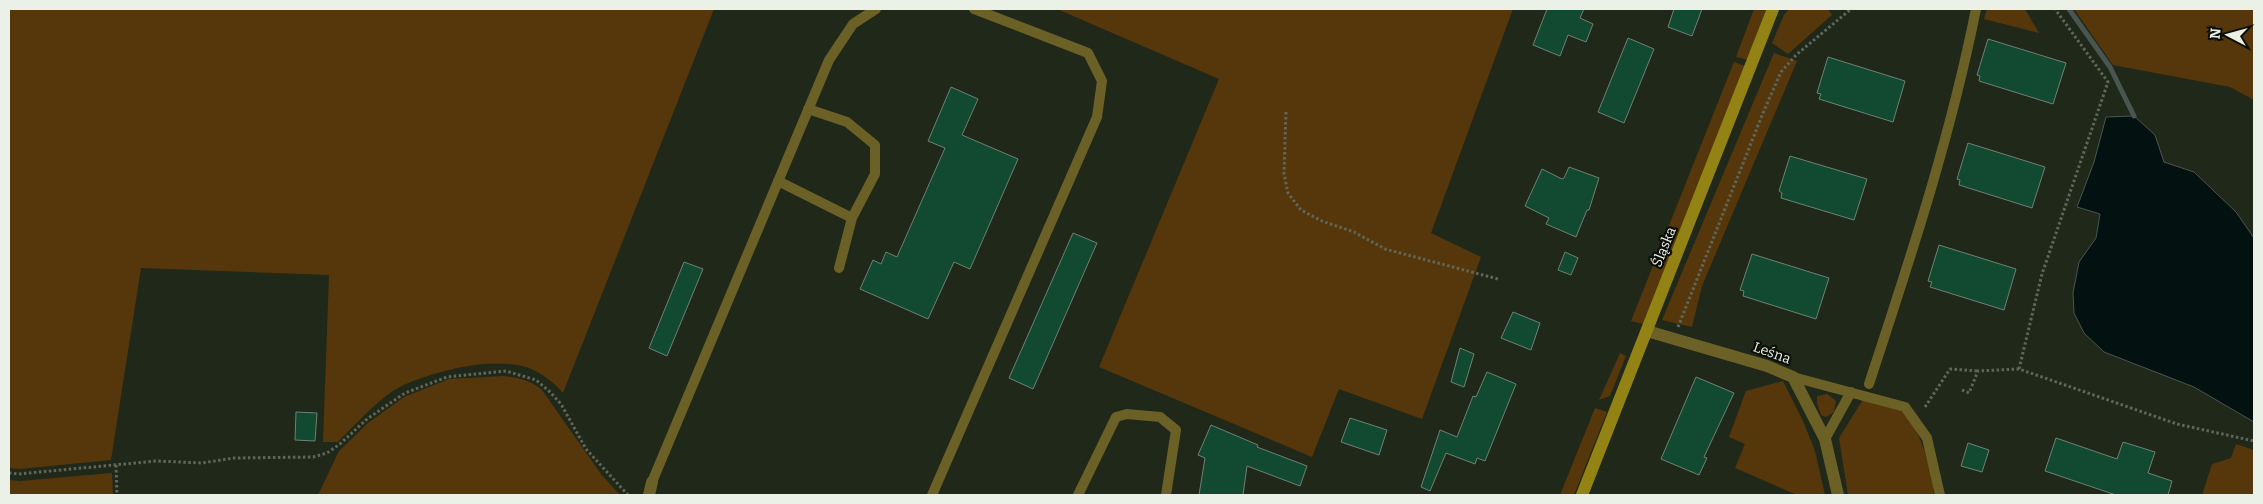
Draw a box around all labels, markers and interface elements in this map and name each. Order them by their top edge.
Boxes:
north arrow [2203,10,2253,60]
text: N [2207,27,2225,40]
street label: Śląska [1647,224,1680,270]
street label: Leśna [1751,338,1793,368]

